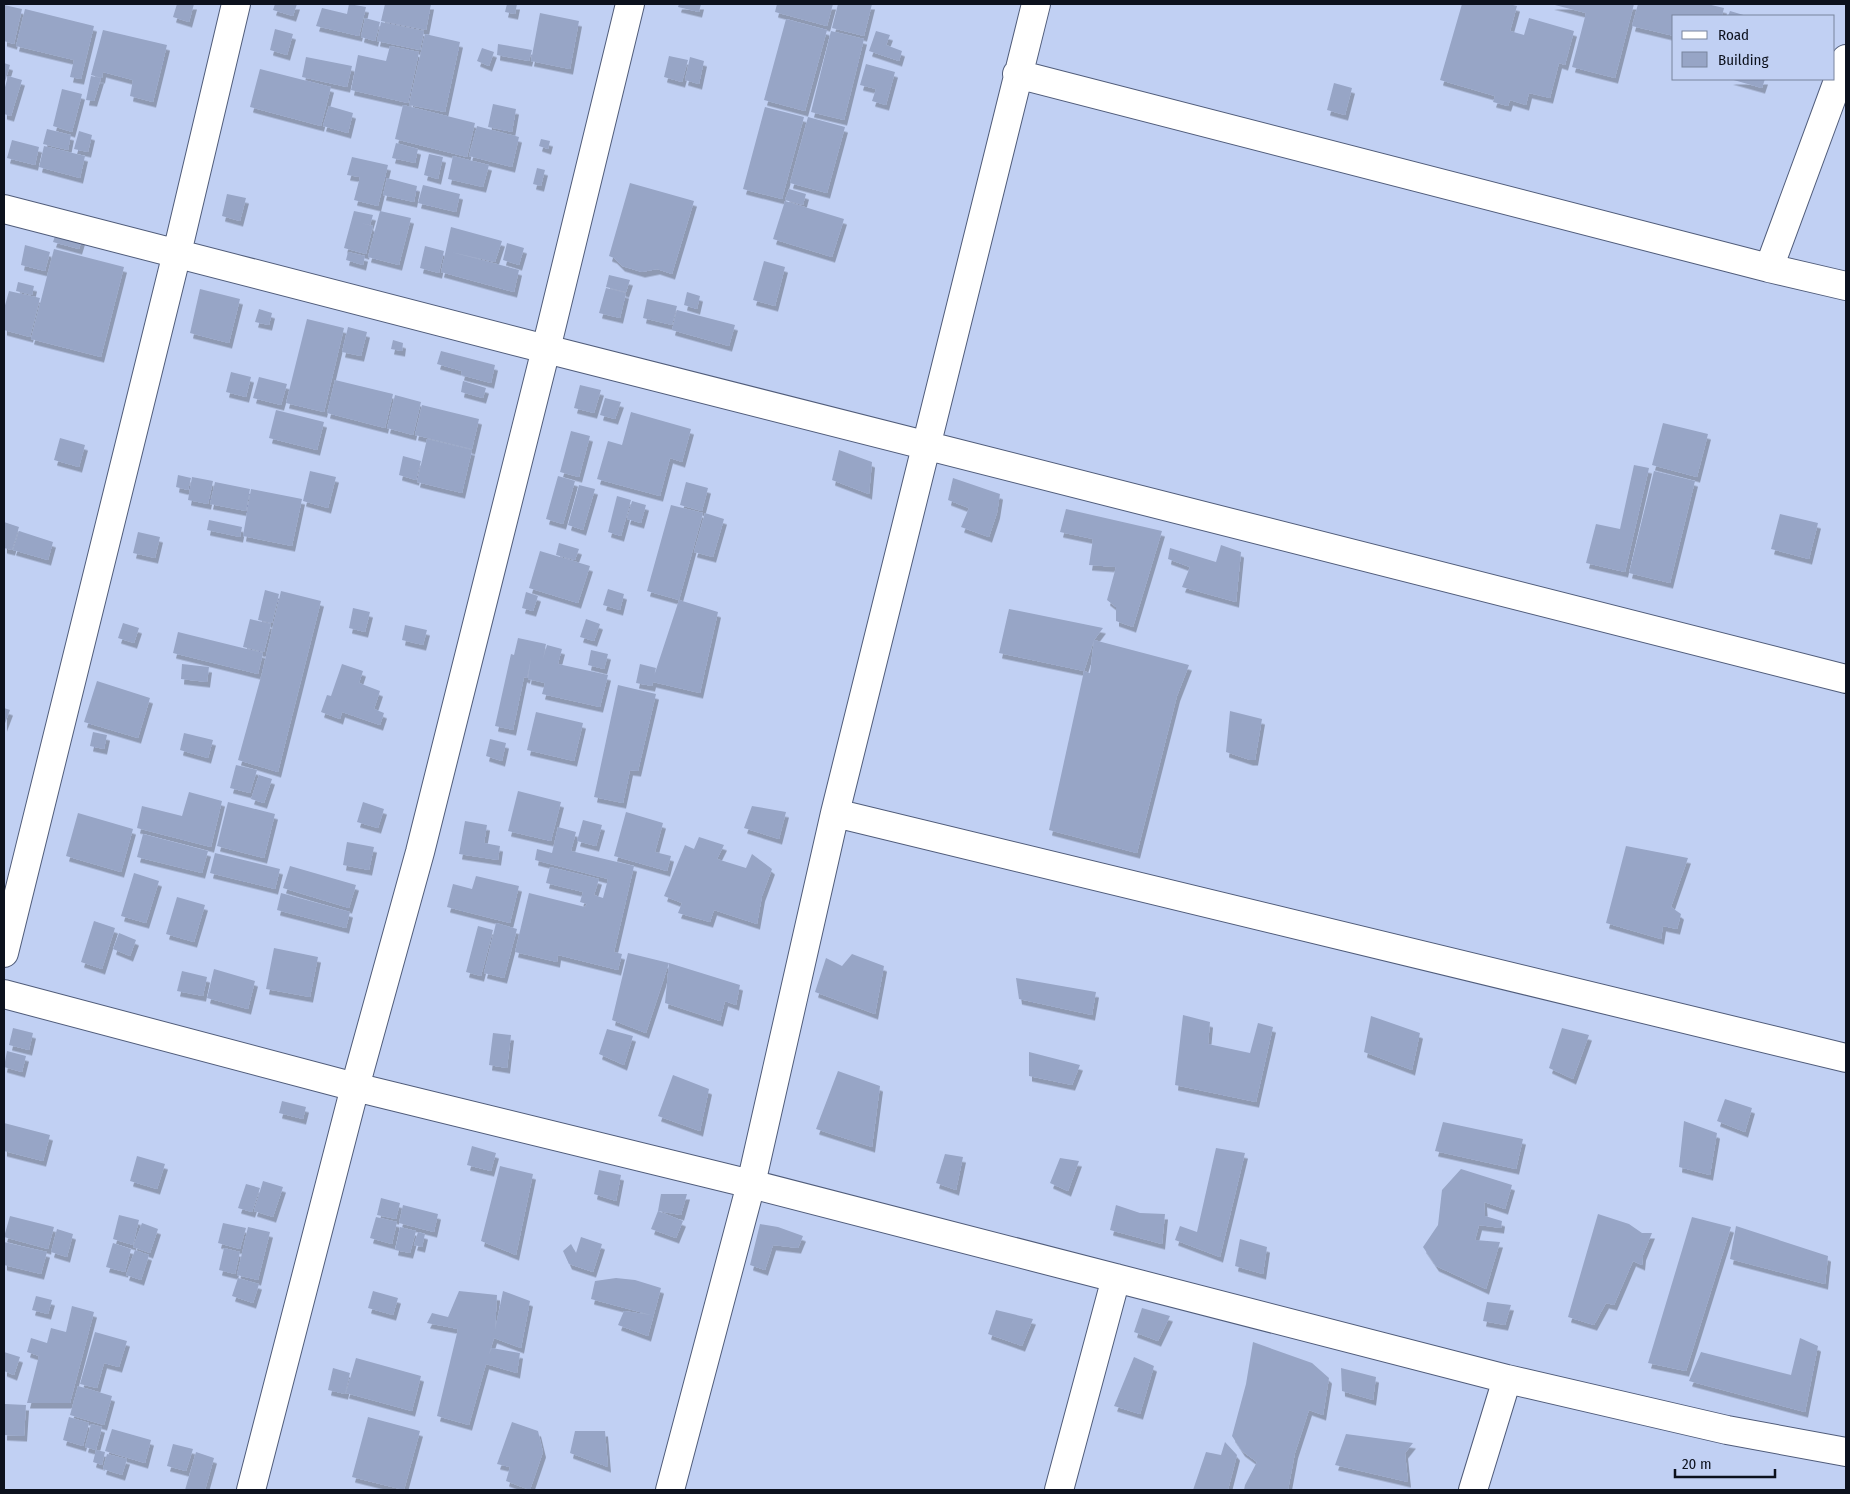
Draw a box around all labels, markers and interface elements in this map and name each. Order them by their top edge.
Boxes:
legend [1672,15,1835,80]
text: Road [1718,26,1749,44]
text: Building [1718,51,1769,69]
scale bar [1675,1446,1775,1478]
text: 20 m [1682,1455,1712,1473]

